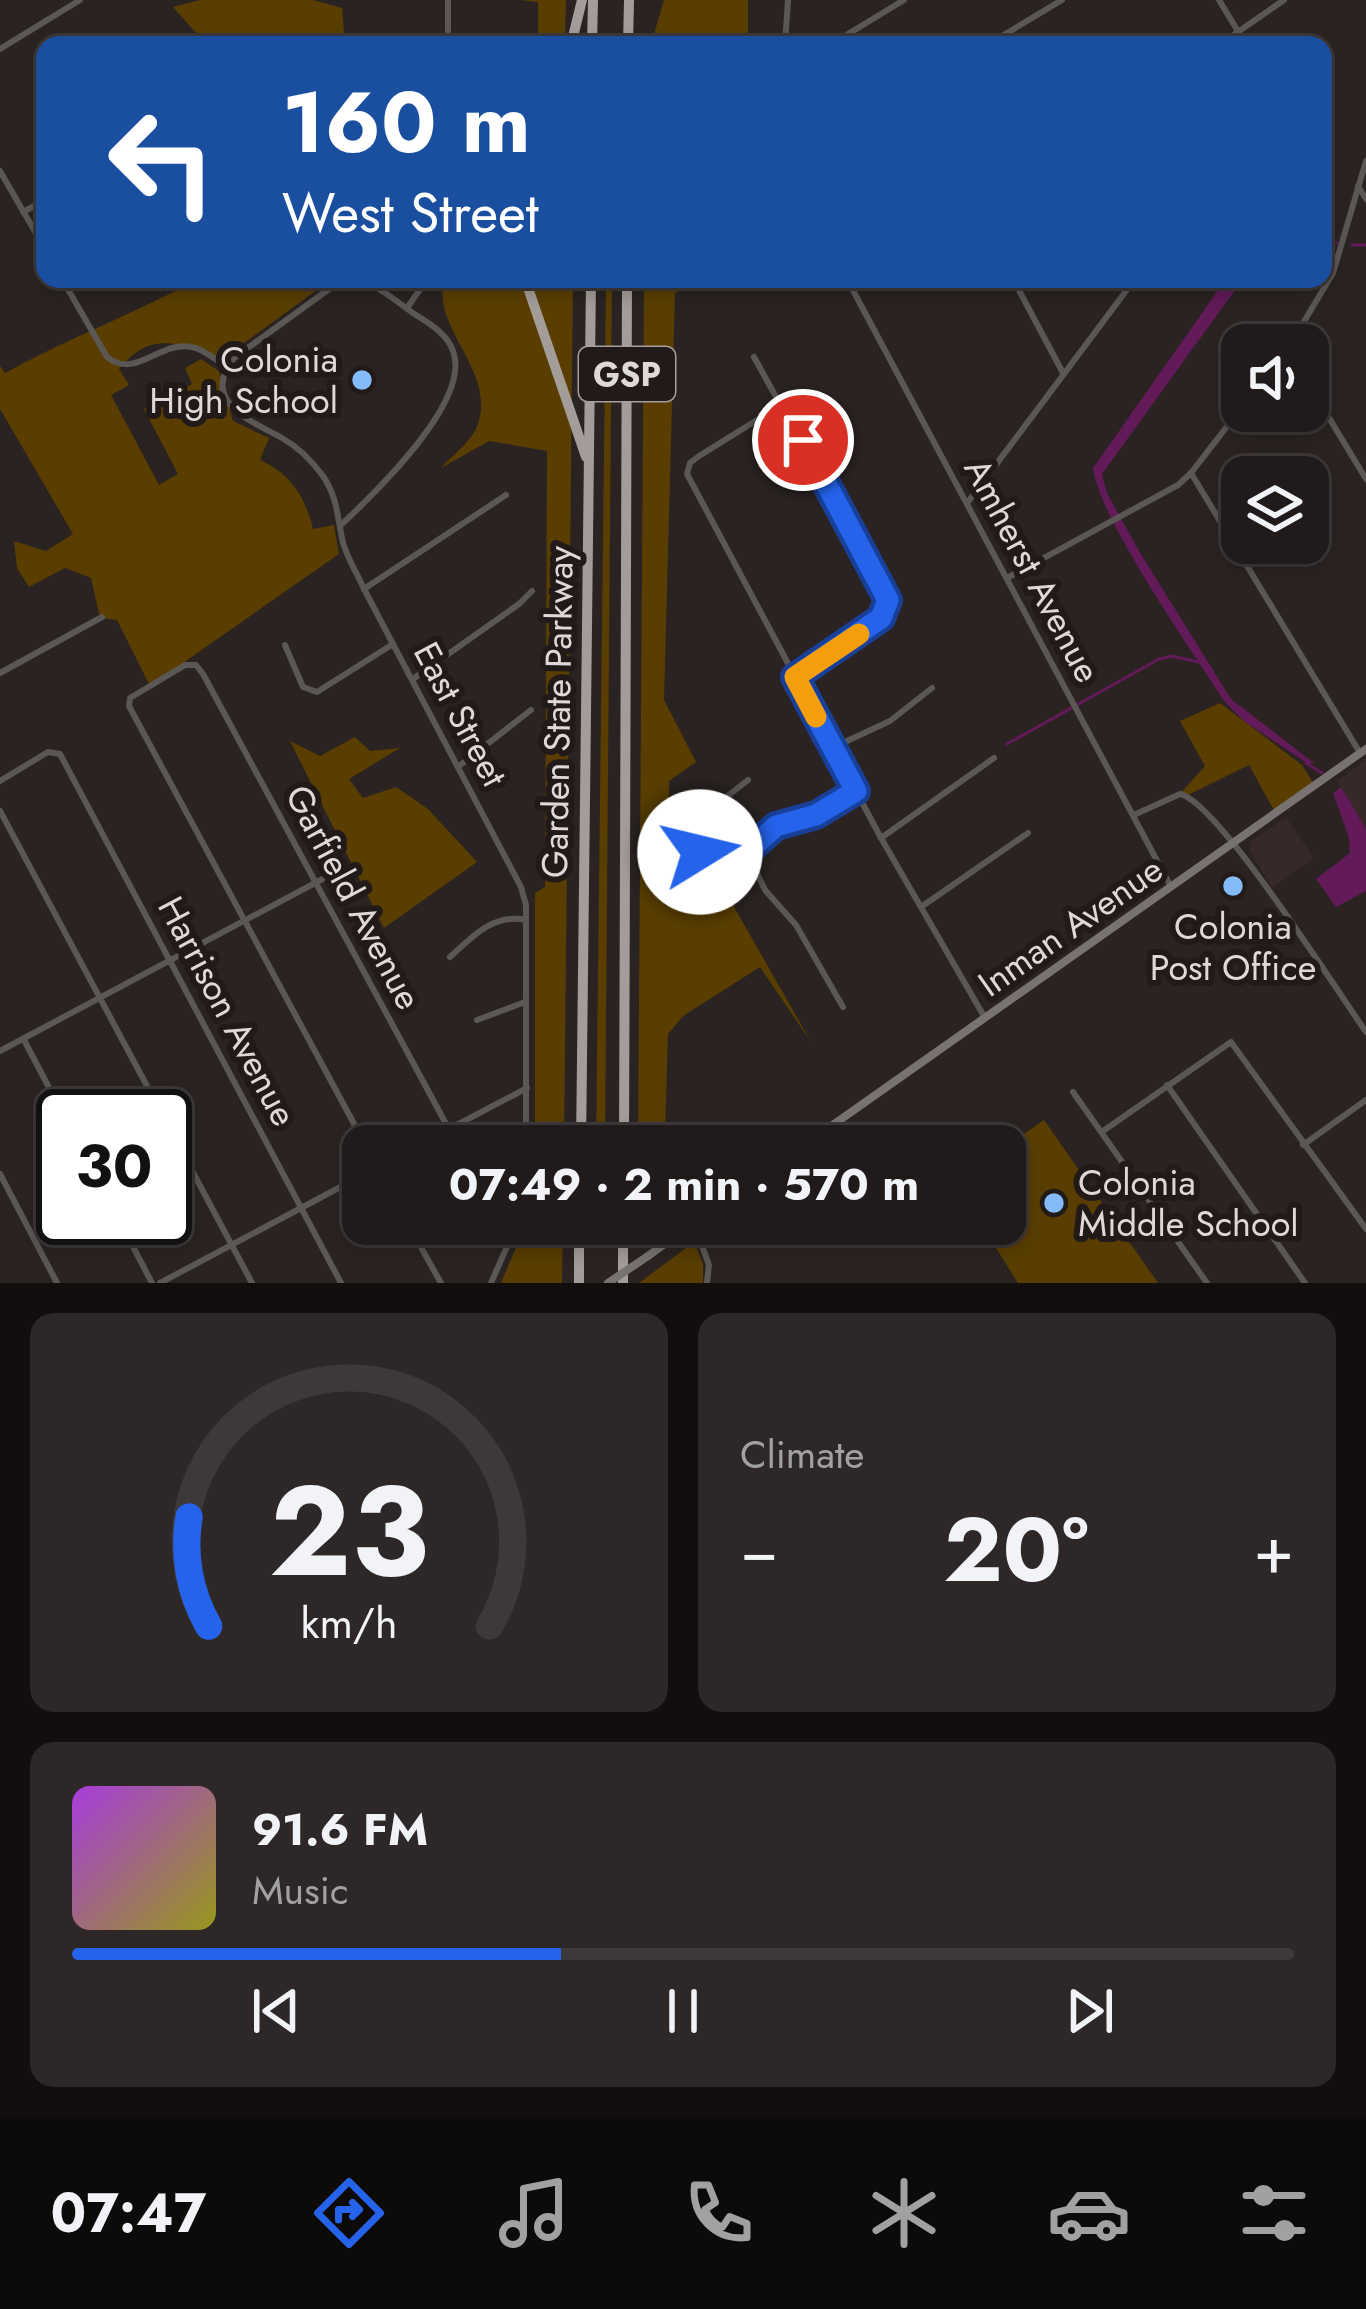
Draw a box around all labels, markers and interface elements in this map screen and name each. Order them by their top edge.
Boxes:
text: 160 m [282,62,531,184]
icon: left [84,84,240,240]
text: West Street [282,174,539,252]
map controls [1221,324,1329,564]
button: sound [1221,324,1329,432]
place label: Colonia High School [149,333,338,426]
road number: GSP [579,347,675,401]
marker: Colonia High School [349,367,375,393]
pin [752,389,854,491]
icon: arrive [770,407,836,473]
street label: Amherst Avenue [952,448,1114,692]
button: layers [1221,456,1329,564]
street label: Garden State Parkway [528,545,586,878]
street label: East Street [401,632,521,796]
street label: Garfield Avenue [273,776,435,1018]
position arrow [637,789,763,915]
street label: Inman Avenue [967,843,1173,1009]
marker: Colonia Post Office [1220,873,1246,899]
street label: Harrison Avenue [146,887,310,1135]
place label: Colonia Post Office [1150,900,1316,993]
speed limit sign: 30 [36,1089,192,1245]
text: 07:49 · 2 min · 570 m [449,1152,919,1217]
place label: Colonia Middle School [1078,1156,1299,1249]
marker: Colonia Middle School [1041,1190,1067,1216]
text: Climate [740,1426,864,1483]
text: 23 [269,1441,429,1622]
text: 20° [944,1485,1089,1615]
text: − [740,1502,779,1598]
text: + [1253,1502,1294,1598]
text: km/h [301,1591,397,1653]
text: 91.6 FM [252,1797,428,1862]
text: Music [252,1862,349,1919]
icon: previous [243,1978,309,2044]
icon: pause [650,1978,716,2044]
icon: next [1057,1978,1123,2044]
icon: directions [307,2171,391,2255]
icon: music [492,2171,576,2255]
icon: phone [677,2171,761,2255]
icon: climate [862,2171,946,2255]
icon: car [1047,2171,1131,2255]
icon: filters [1232,2171,1316,2255]
text: 07:47 [50,2174,206,2252]

